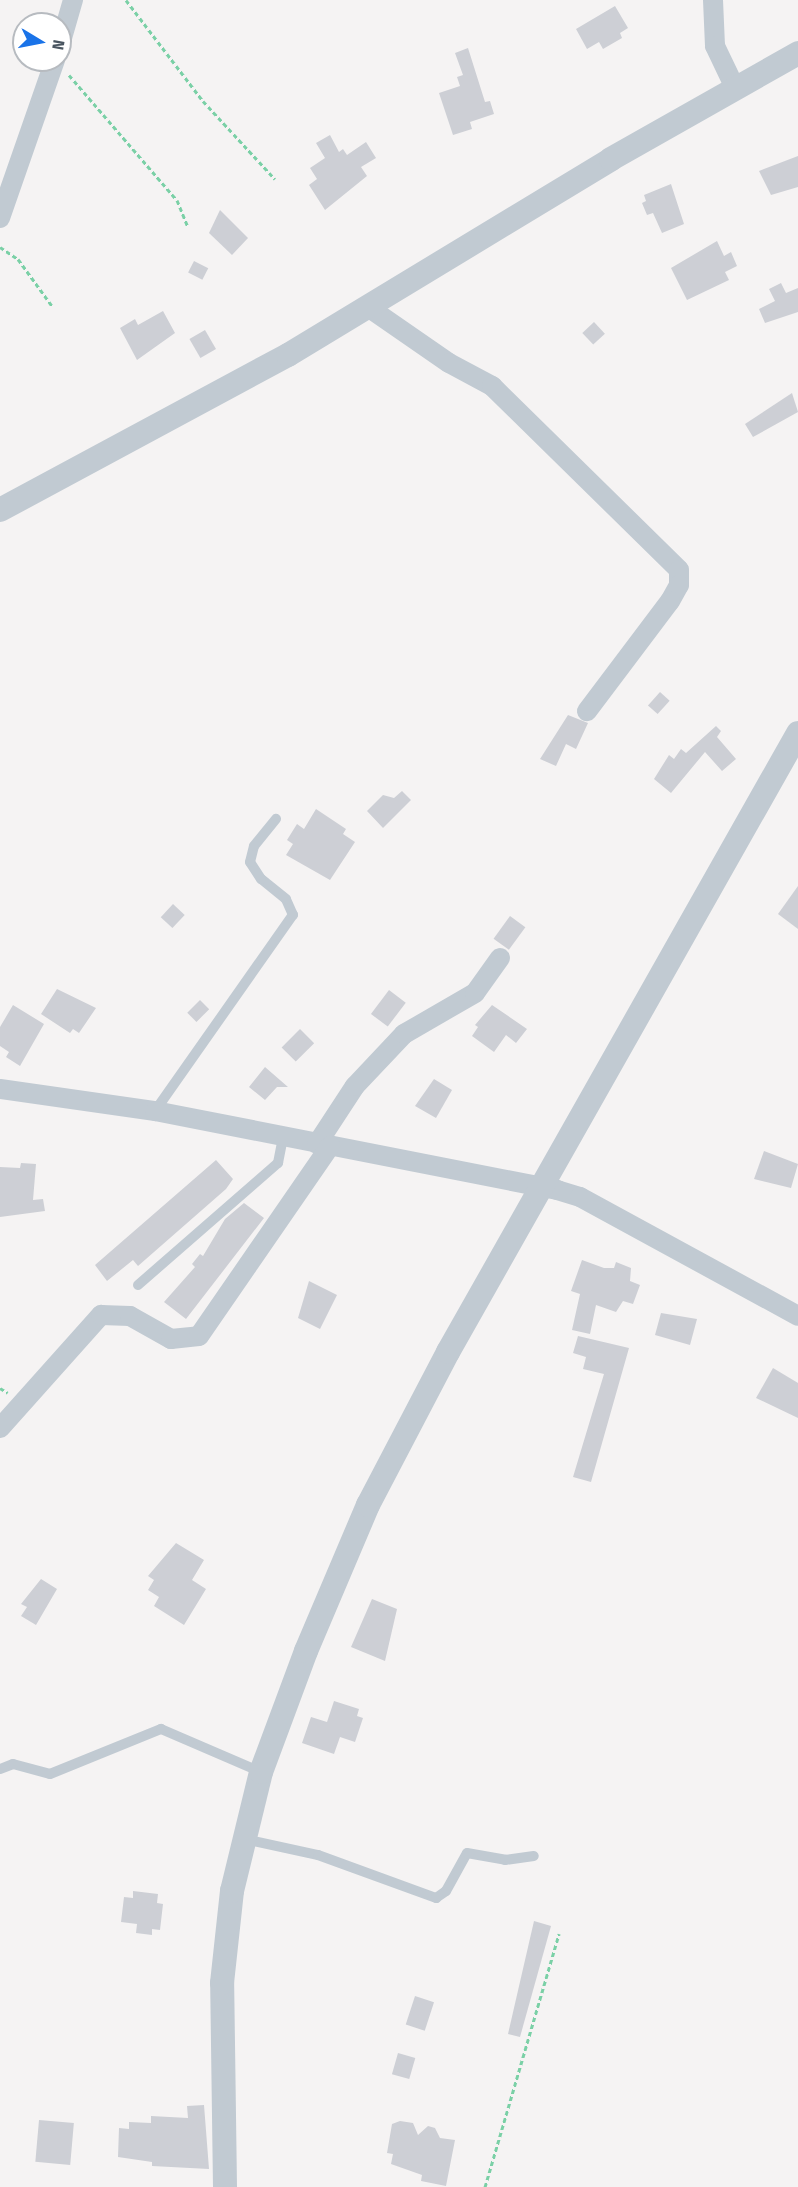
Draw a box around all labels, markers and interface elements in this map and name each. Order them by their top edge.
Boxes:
north arrow [12,12,72,72]
text: N [48,38,68,51]

